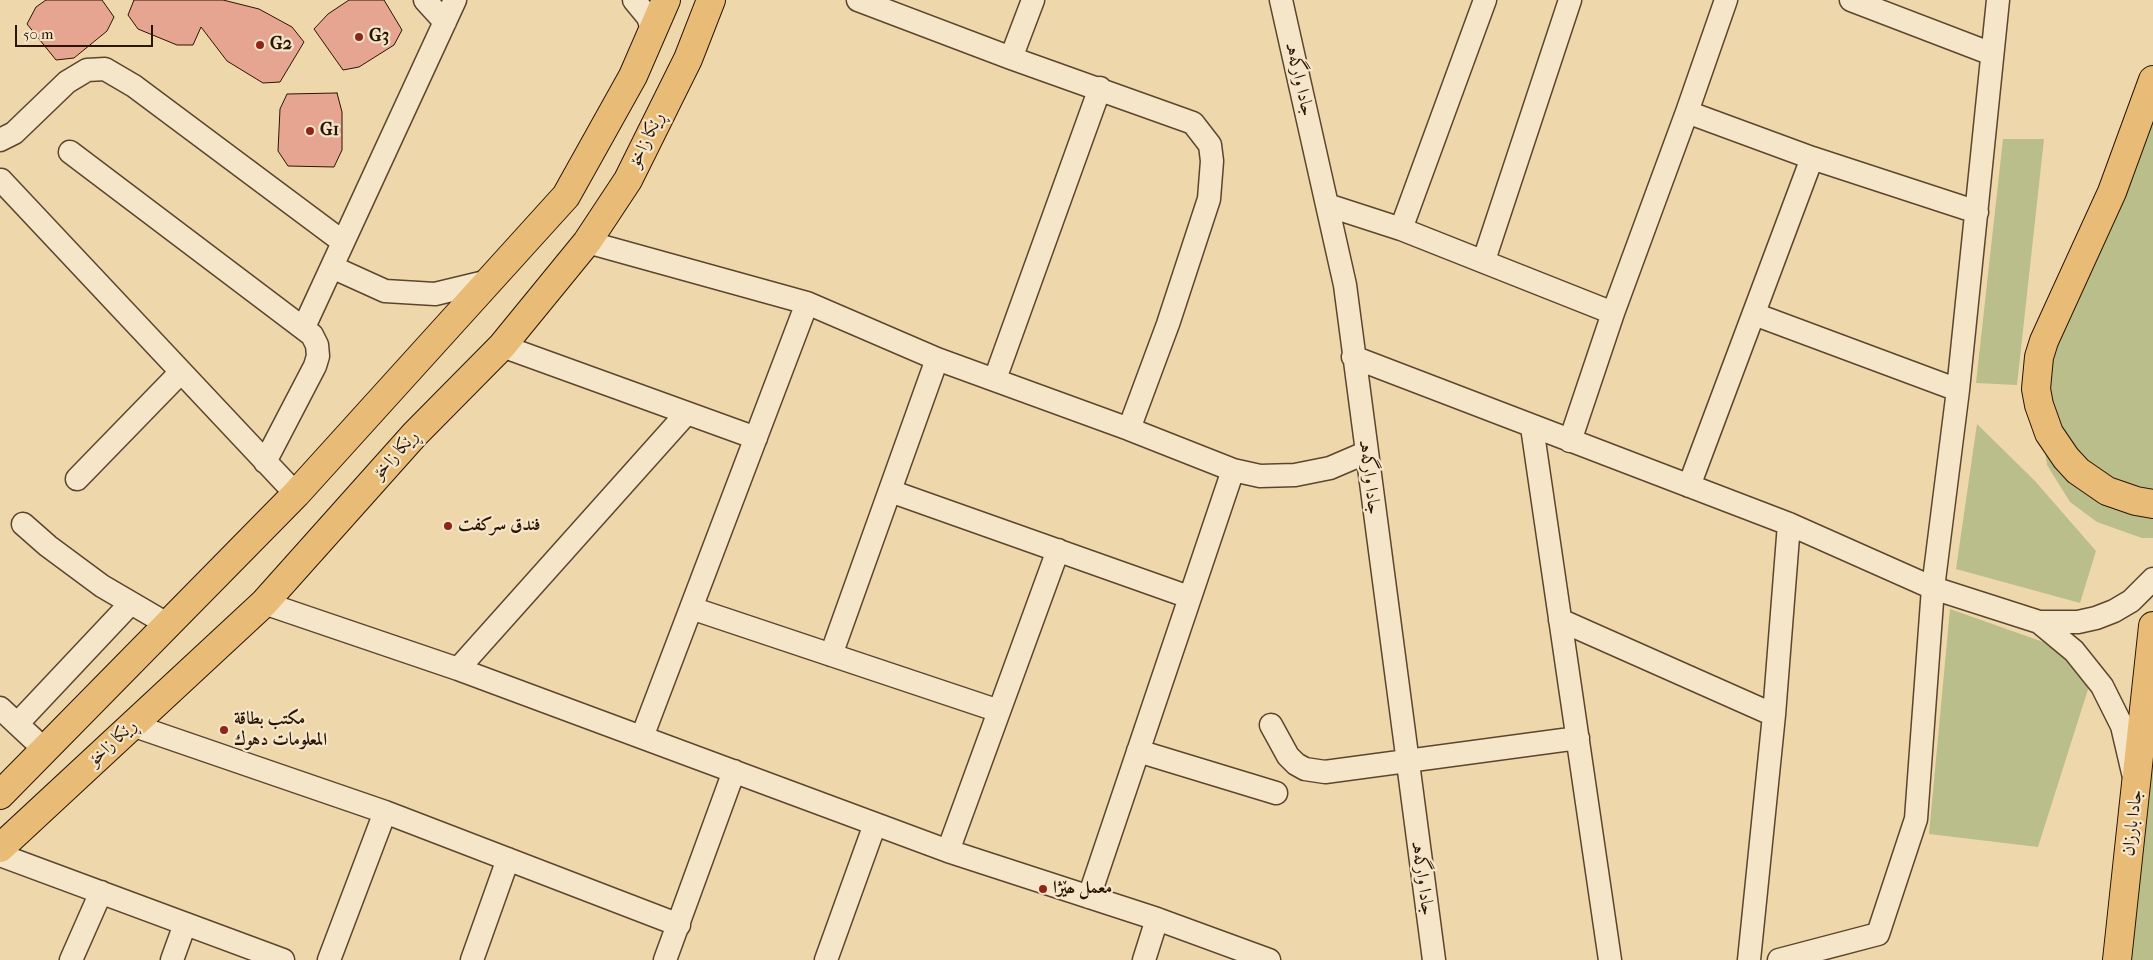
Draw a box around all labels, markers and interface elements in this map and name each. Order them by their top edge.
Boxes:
scale bar [18,15,155,47]
text: 50 m [23,25,53,43]
place label: G3 [369,26,389,48]
marker: G3 [353,31,365,43]
place label: G2 [270,34,292,56]
marker: G2 [254,39,266,51]
street label: جادا وارگه‌هـ [1280,42,1318,118]
street label: ڕێکا زاخۆ [624,109,670,171]
place label: G1 [320,120,339,142]
marker: G1 [304,125,316,137]
street label: ڕێکا زاخۆ [368,426,424,484]
street label: جادا وارگه‌هـ [1354,440,1384,516]
place label: فندق سركفت [458,515,540,537]
marker: فندق سركفت [442,520,454,532]
place label: مكتب بطاقة المعلومات دهوك [234,709,327,752]
street label: ڕێکا زاخۆ [84,715,142,771]
marker: مكتب بطاقة المعلومات دهوك [218,724,230,736]
street label: جادا بارزان [2118,788,2148,858]
street label: جادا وارگه‌هـ [1406,841,1438,917]
place label: معمل ھێژا [1053,878,1112,900]
marker: معمل ھێژا [1037,883,1049,895]

